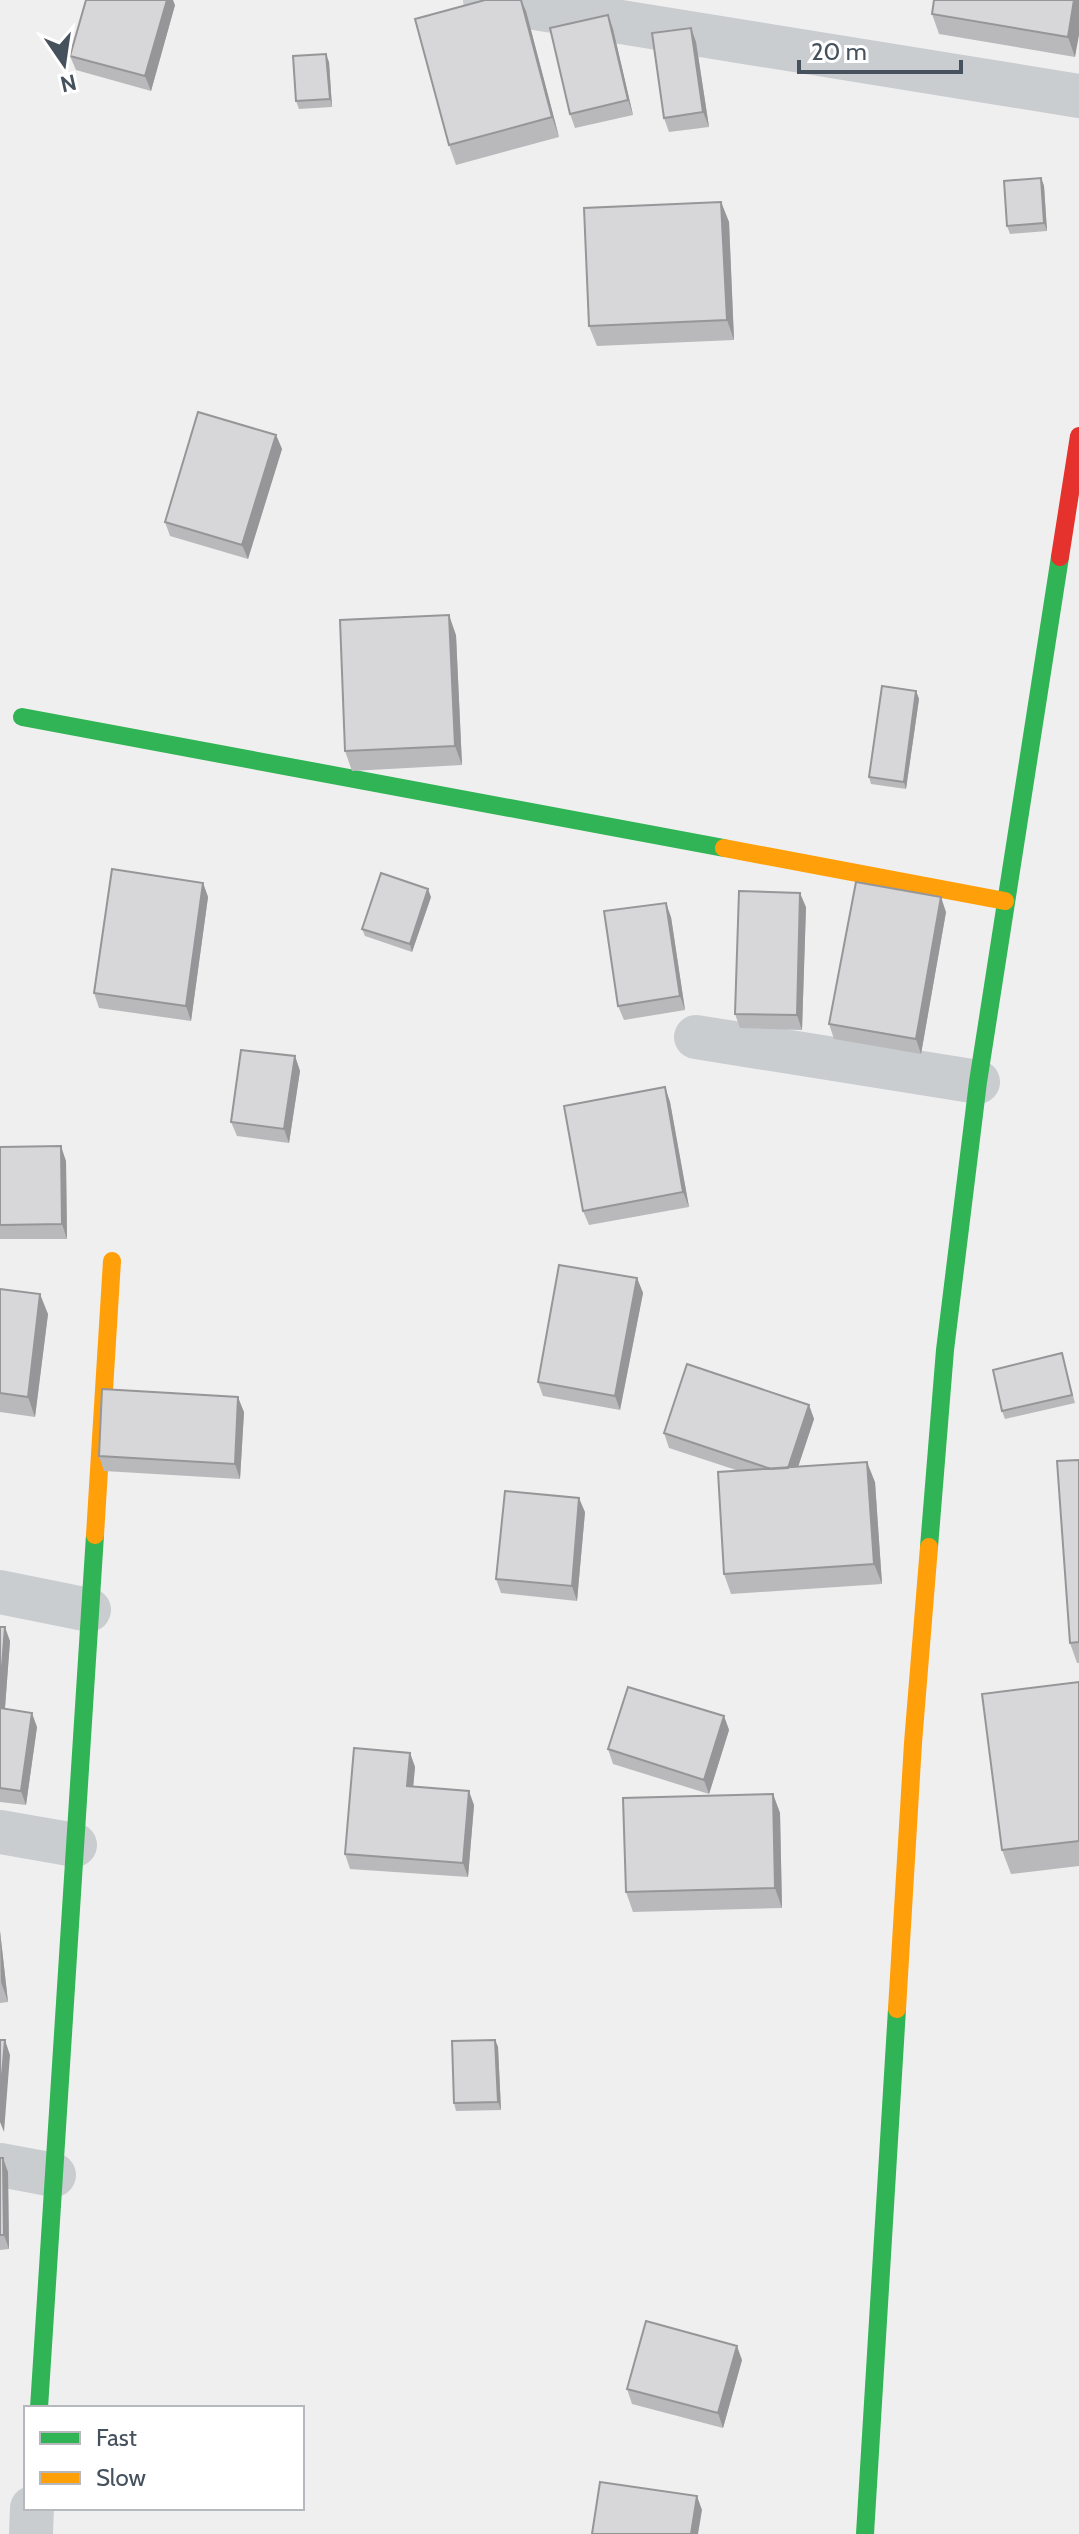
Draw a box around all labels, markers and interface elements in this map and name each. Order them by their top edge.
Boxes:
north arrow [24,24,104,104]
scale bar [799,24,961,74]
text: 20 m [811,37,867,66]
text: N [58,68,79,98]
legend [24,2406,304,2510]
text: Fast [96,2423,137,2452]
text: Slow [96,2463,146,2492]

